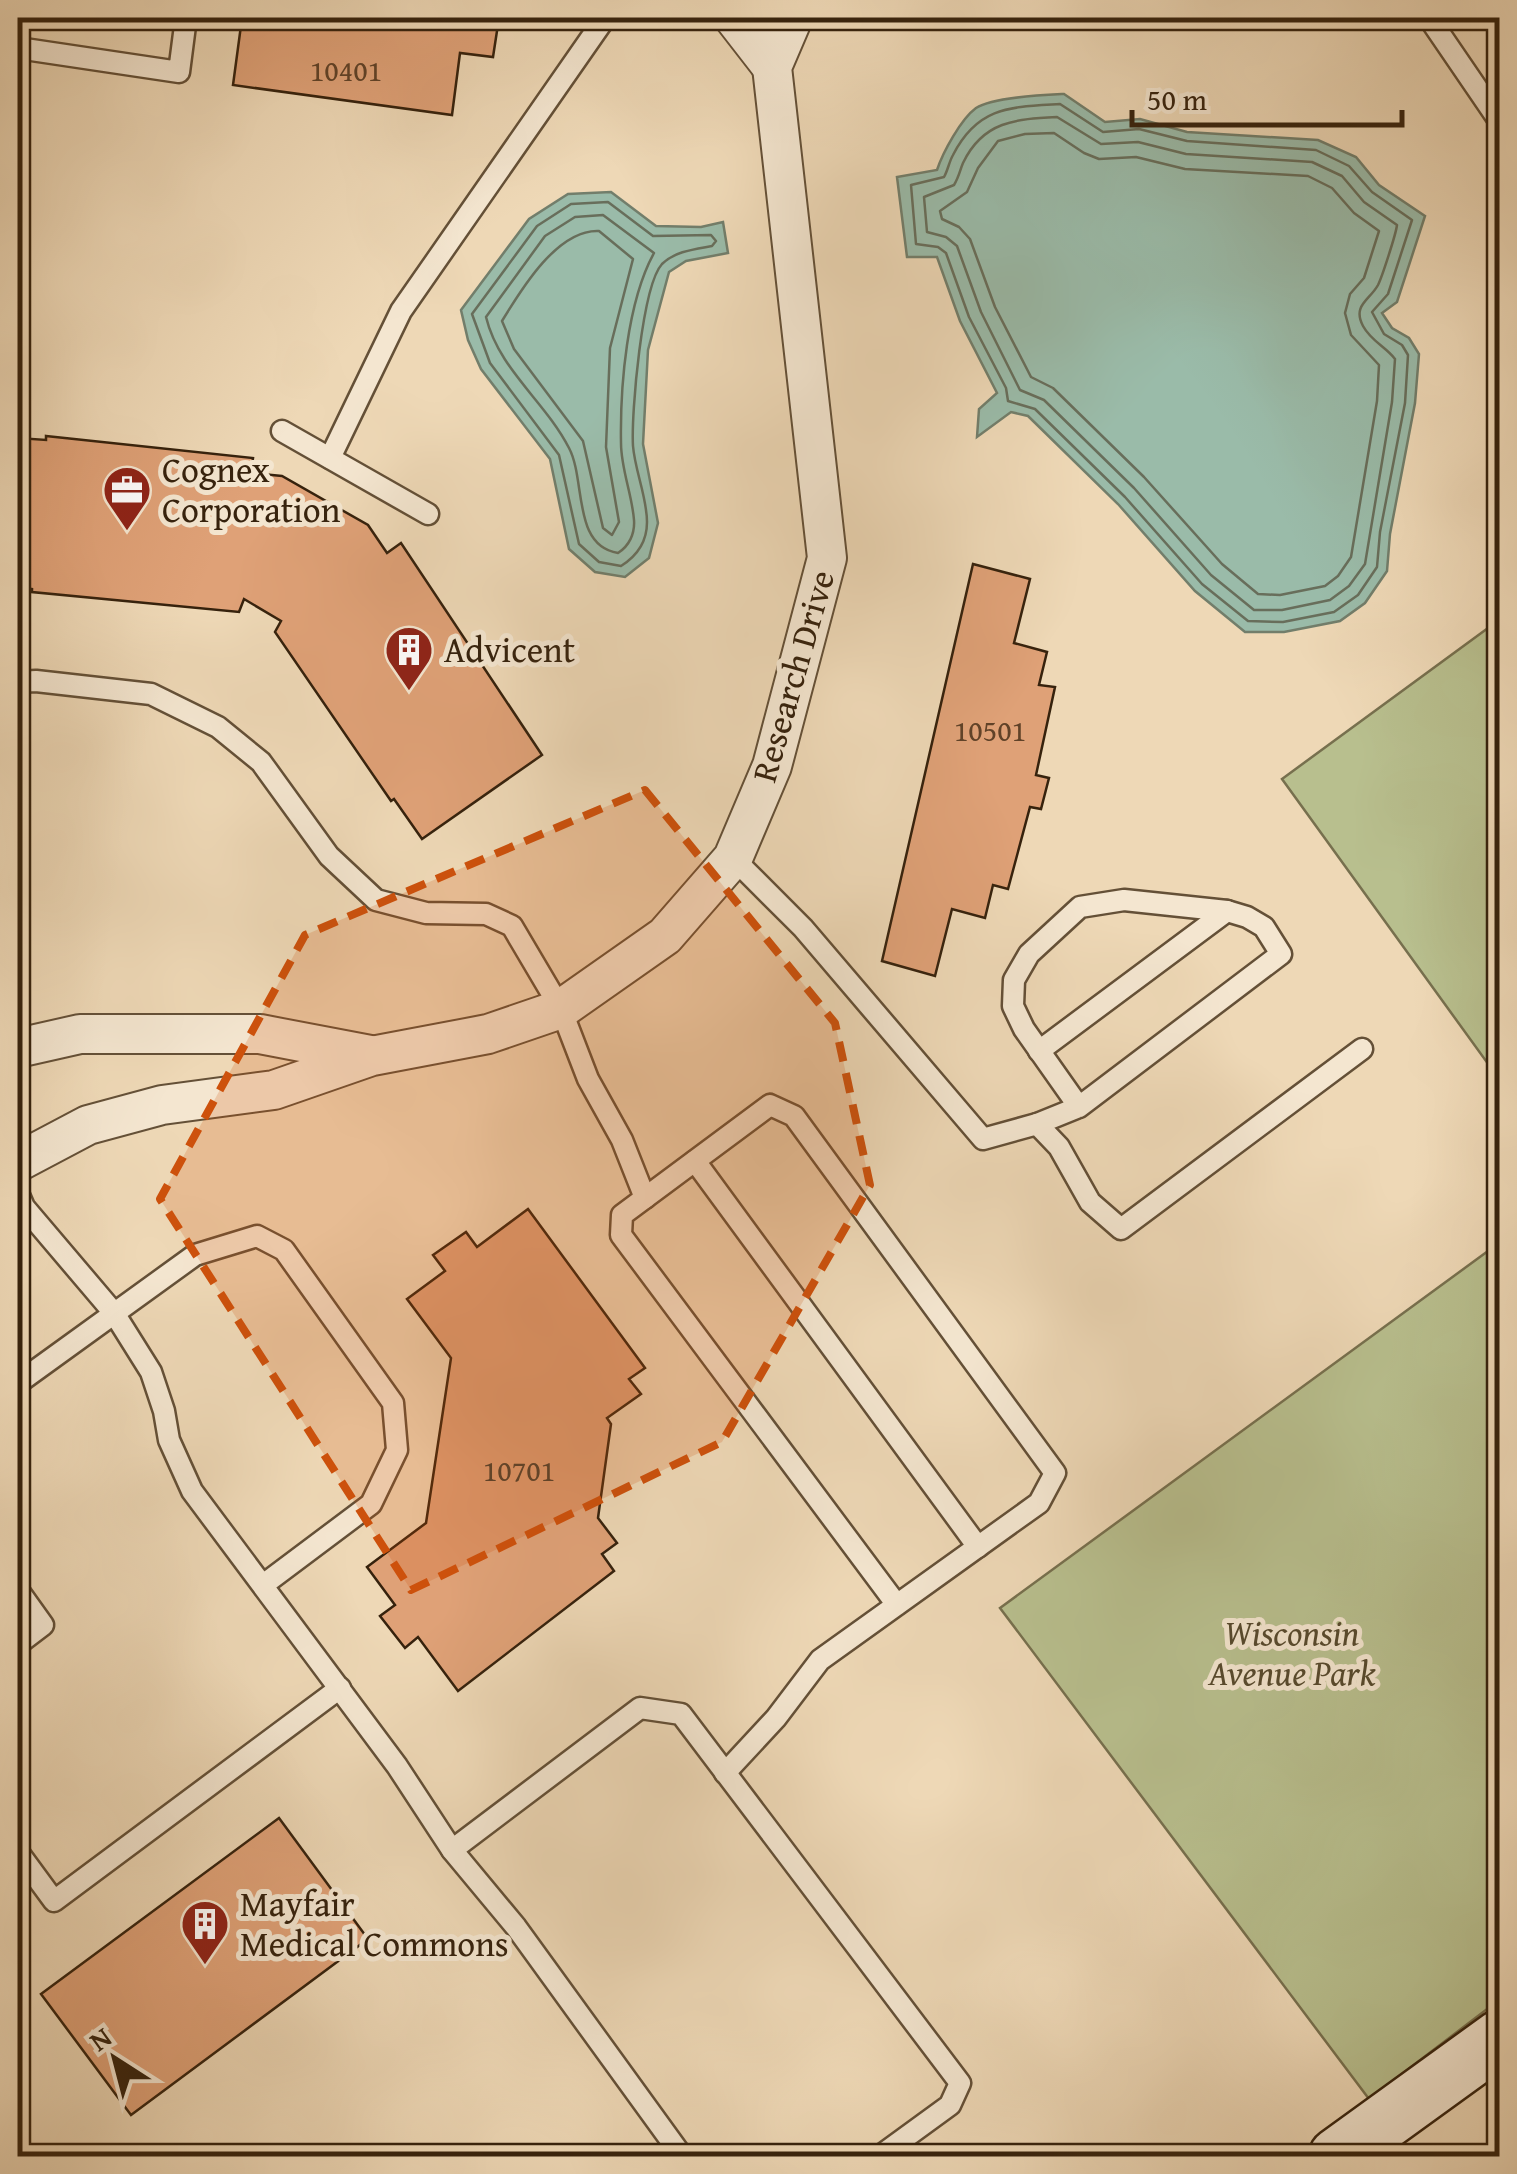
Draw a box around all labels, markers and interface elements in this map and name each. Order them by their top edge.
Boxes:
house number: 10401 [310,48,382,92]
scale bar [1132,65,1402,127]
text: 50 m [1147,77,1207,121]
place label: Cognex Corporation [162,444,341,535]
office icon: Cognex Corporation [101,464,153,532]
street label: Research Drive [738,564,847,788]
building icon: Advicent [383,624,435,692]
place label: Advicent [444,624,575,675]
house number: 10501 [954,708,1026,752]
house number: 10701 [483,1448,555,1492]
park label: Wisconsin Avenue Park [1208,1607,1377,1698]
place label: Mayfair Medical Commons [240,1878,509,1969]
building icon: Mayfair Medical Commons [179,1898,231,1966]
north arrow [65,2009,165,2109]
text: N [80,2016,120,2060]

